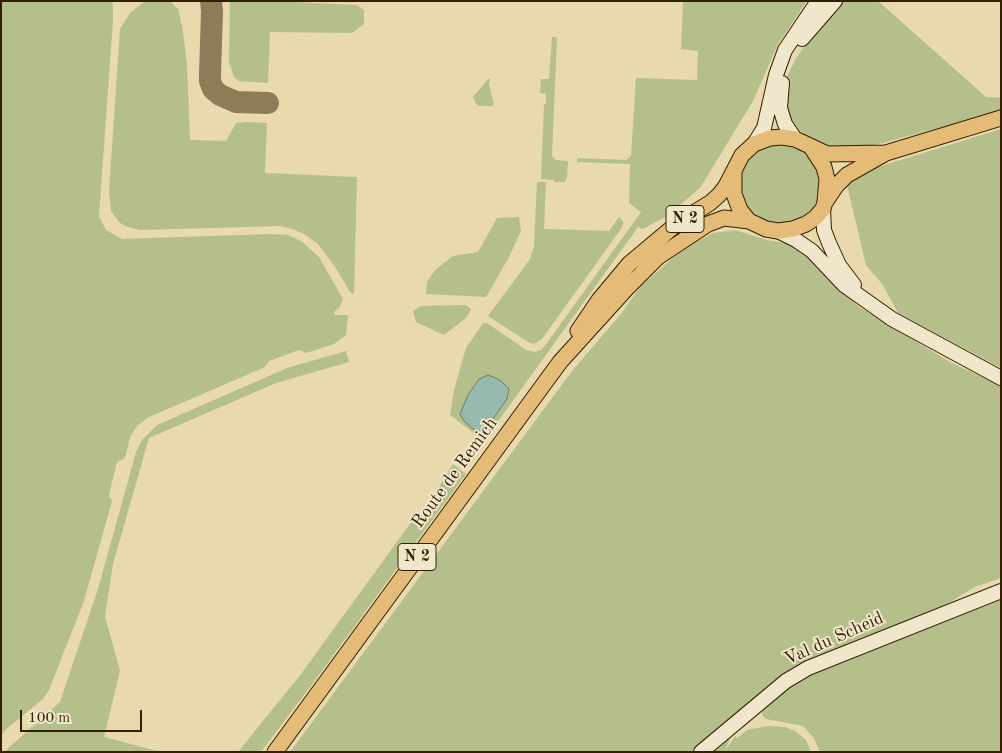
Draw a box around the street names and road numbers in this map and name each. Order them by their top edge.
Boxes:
road number: N 2 [666,205,704,232]
street label: Route de Remich [408,413,502,533]
road number: N 2 [398,544,436,570]
street label: Val du Scheid [781,607,887,671]

